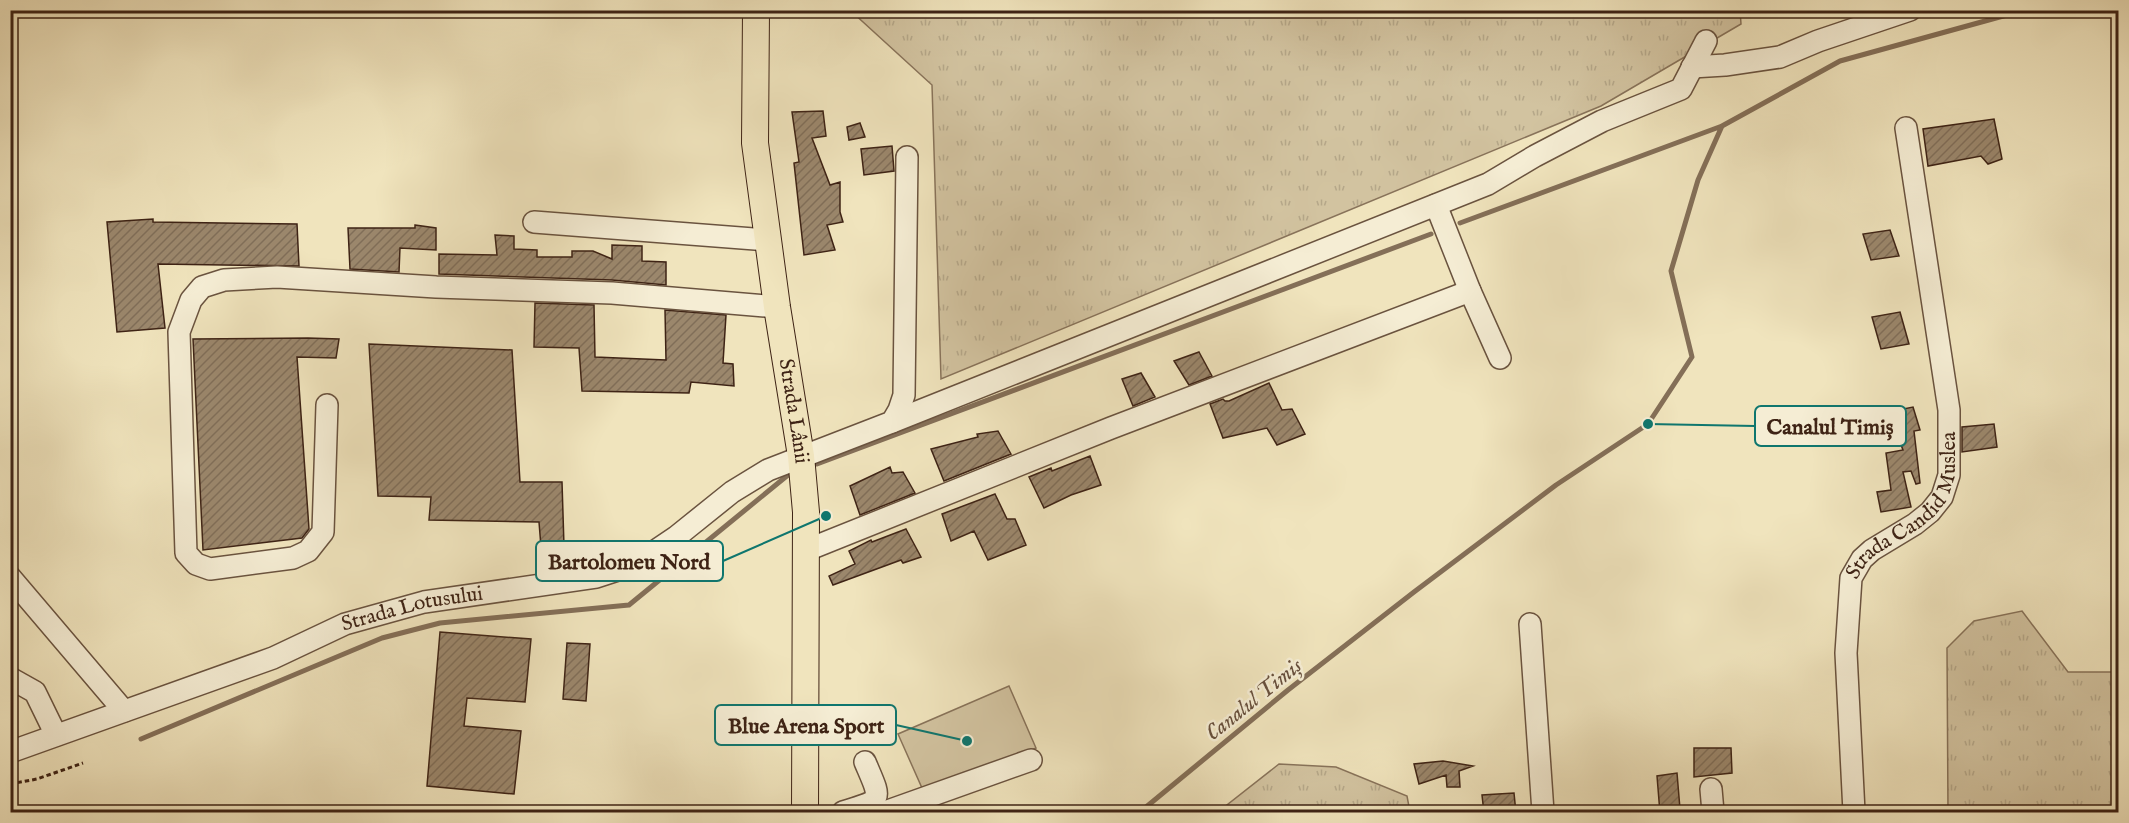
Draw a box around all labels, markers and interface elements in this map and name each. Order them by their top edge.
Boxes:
street label: Strada Lânii [772,357,815,465]
callout: Canalul Timiș [1755,406,1906,446]
text: Canalul Timiș [1766,414,1894,442]
street label: Strada Candid Muslea [1840,431,1963,584]
callout: Bartolomeu Nord [536,541,723,581]
text: Bartolomeu Nord [548,549,711,577]
street label: Strada Lotusului [338,580,485,638]
water label: Canalul Timiș [1200,652,1309,748]
callout: Blue Arena Sport [715,705,896,745]
text: Blue Arena Sport [728,713,885,741]

